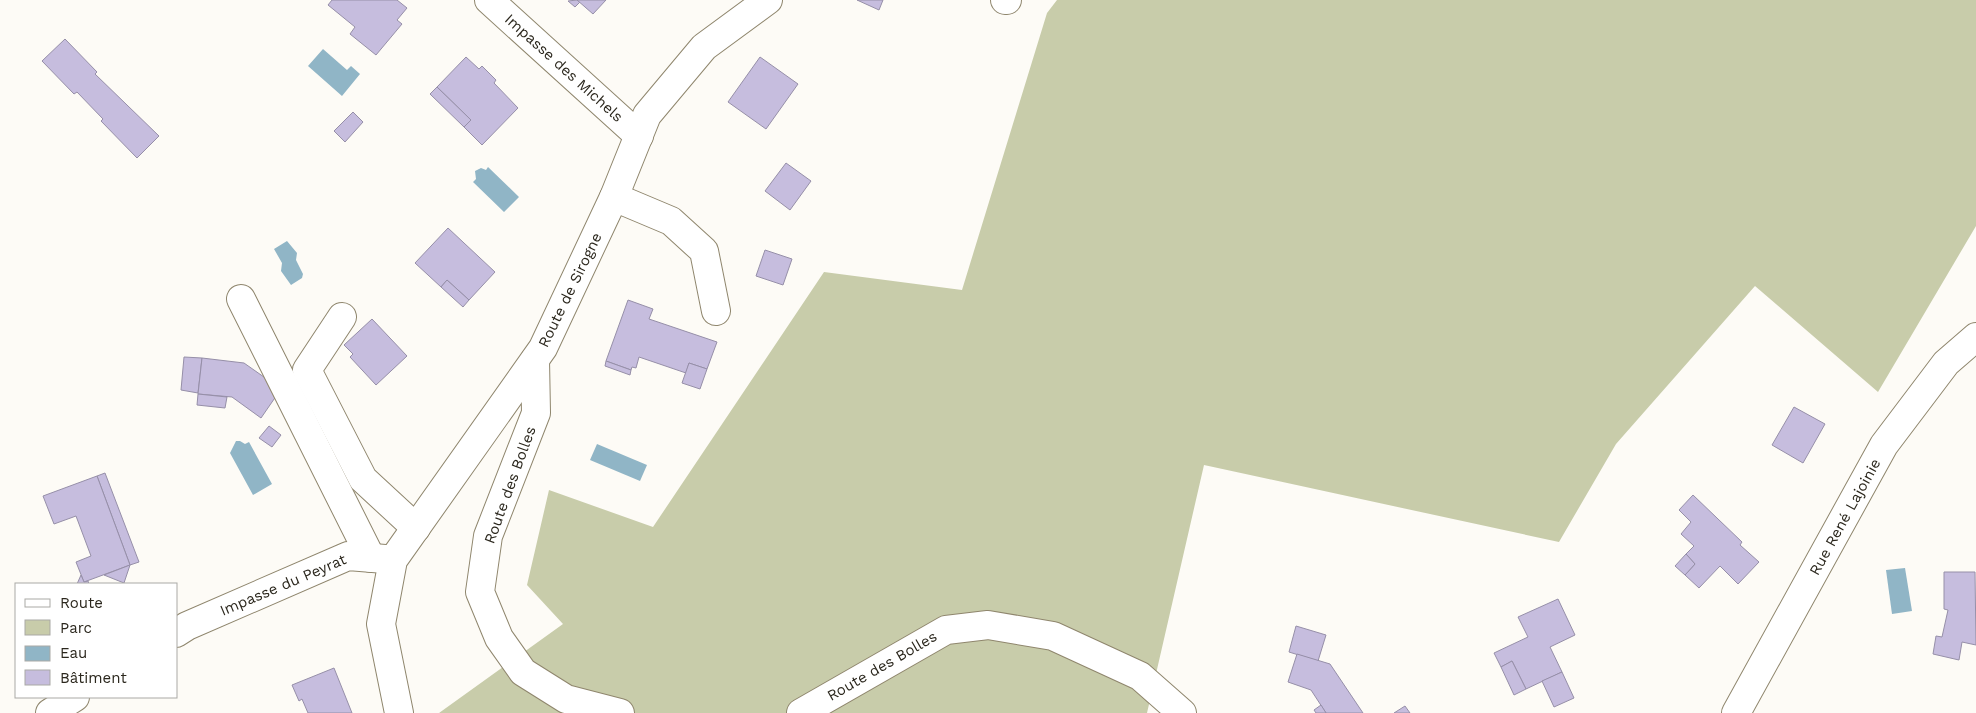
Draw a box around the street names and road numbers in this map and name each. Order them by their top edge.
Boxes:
street label: Impasse des Michels [501,10,627,126]
street label: Route de Sirogne [534,230,606,350]
street label: Route des Bolles [480,424,540,546]
street label: Rue René Lajoinie [1805,456,1885,578]
street label: Impasse du Peyrat [217,550,349,620]
street label: Route des Bolles [824,627,940,705]

